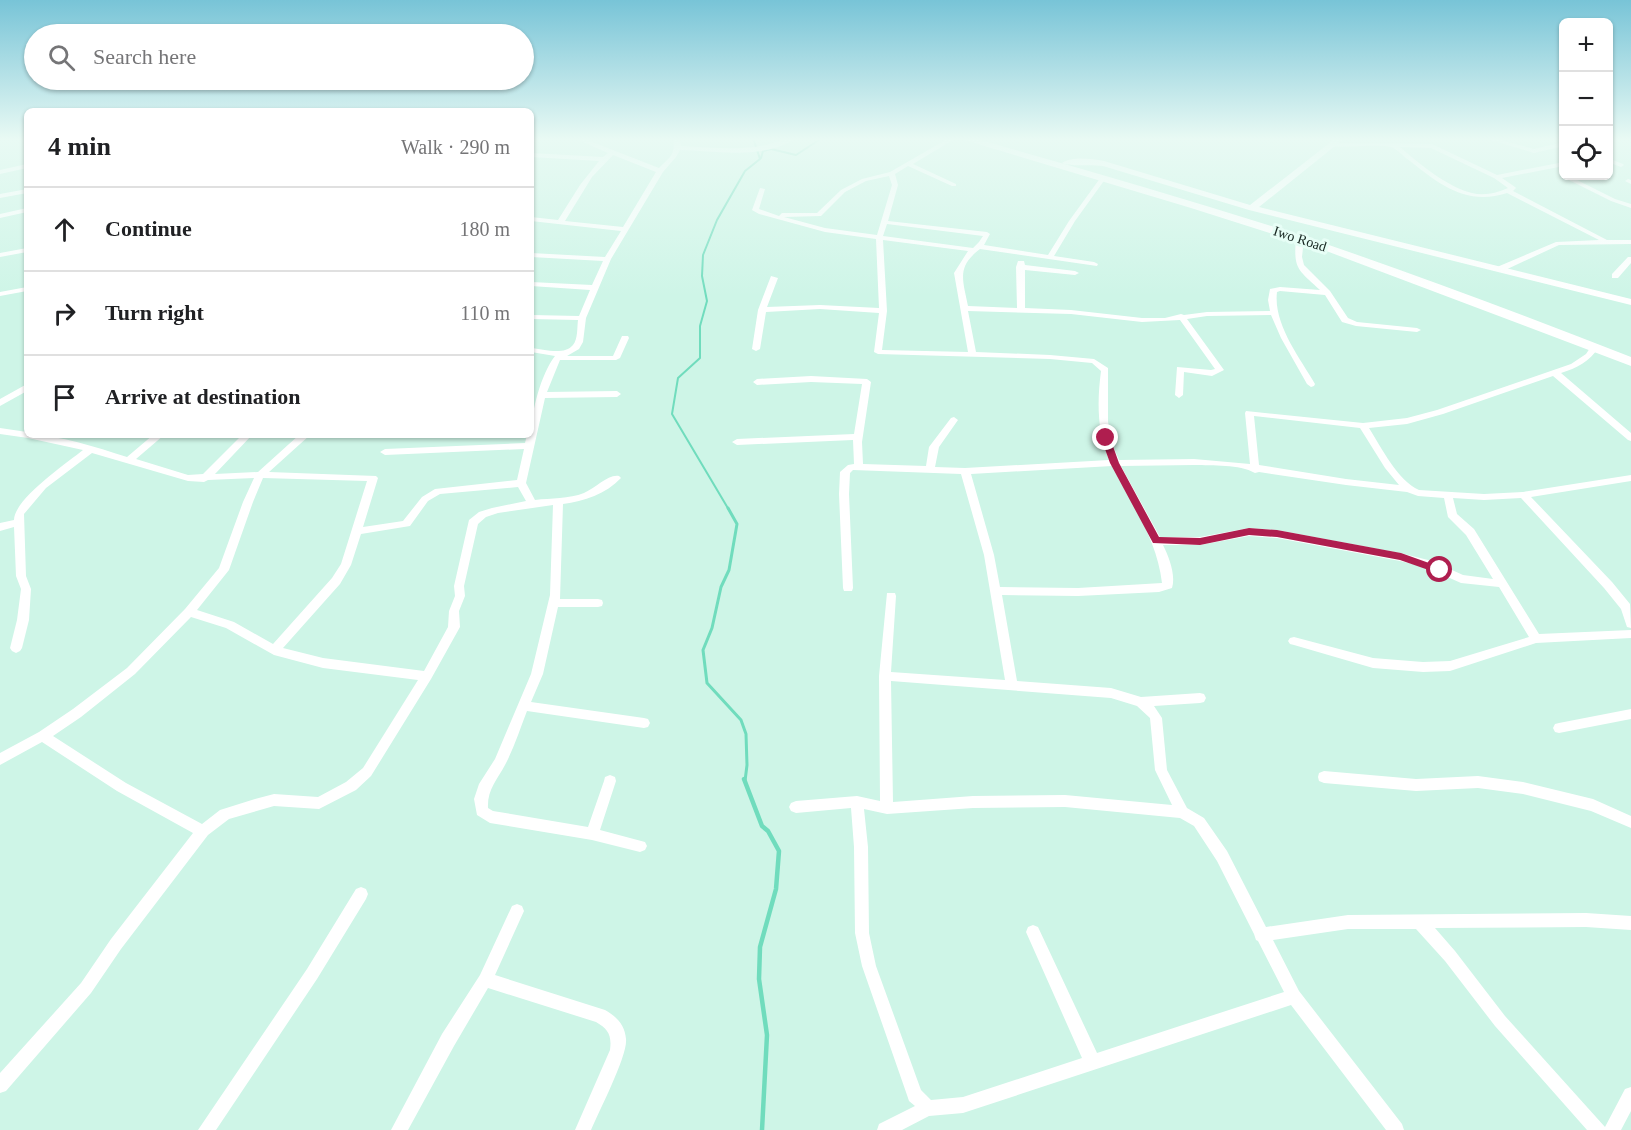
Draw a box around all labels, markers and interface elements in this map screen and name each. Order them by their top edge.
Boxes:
map controls [1559,18,1613,180]
button: + [1559,18,1613,72]
search box [24,24,534,90]
icon: search [45,41,78,74]
text: Search here [93,44,196,69]
button: − [1559,72,1613,126]
button: locate [1559,126,1613,180]
text: 4 min [48,132,111,161]
text: Walk · 290 m [401,136,510,158]
icon: ahead [48,213,81,246]
text: Continue [105,216,192,241]
text: 180 m [459,218,510,240]
street label: Iwo Road [1272,223,1328,255]
icon: right [48,297,81,330]
text: Turn right [105,300,204,325]
text: 110 m [460,302,510,324]
icon: arrive [48,381,81,414]
text: Arrive at destination [105,384,301,409]
route end [1092,424,1118,450]
route start [1426,556,1452,582]

